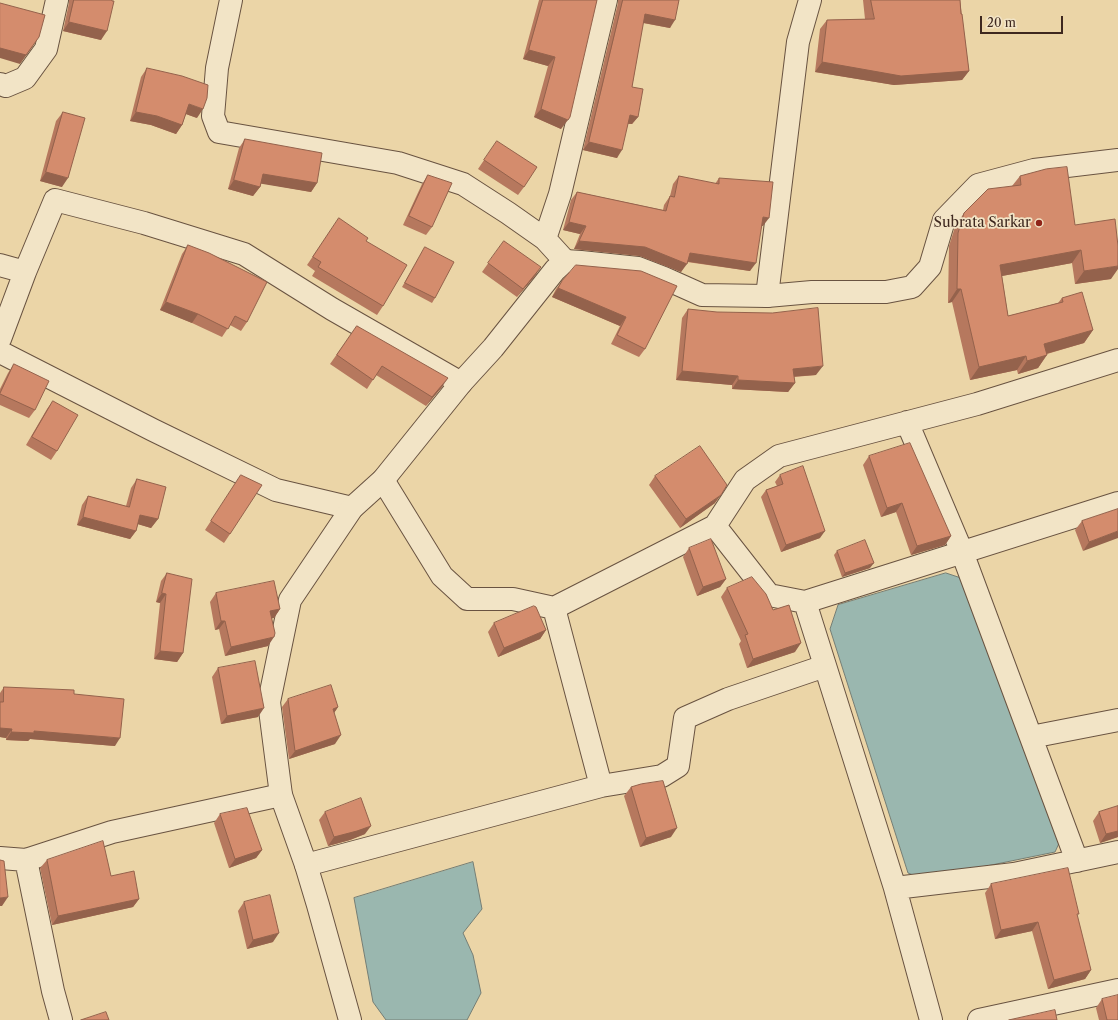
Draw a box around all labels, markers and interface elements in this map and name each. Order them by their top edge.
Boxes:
scale bar [982,8,1065,34]
text: 20 m [987,15,1016,30]
place label: Subrata Sarkar [934,215,1031,231]
marker: Subrata Sarkar [1034,218,1044,228]

